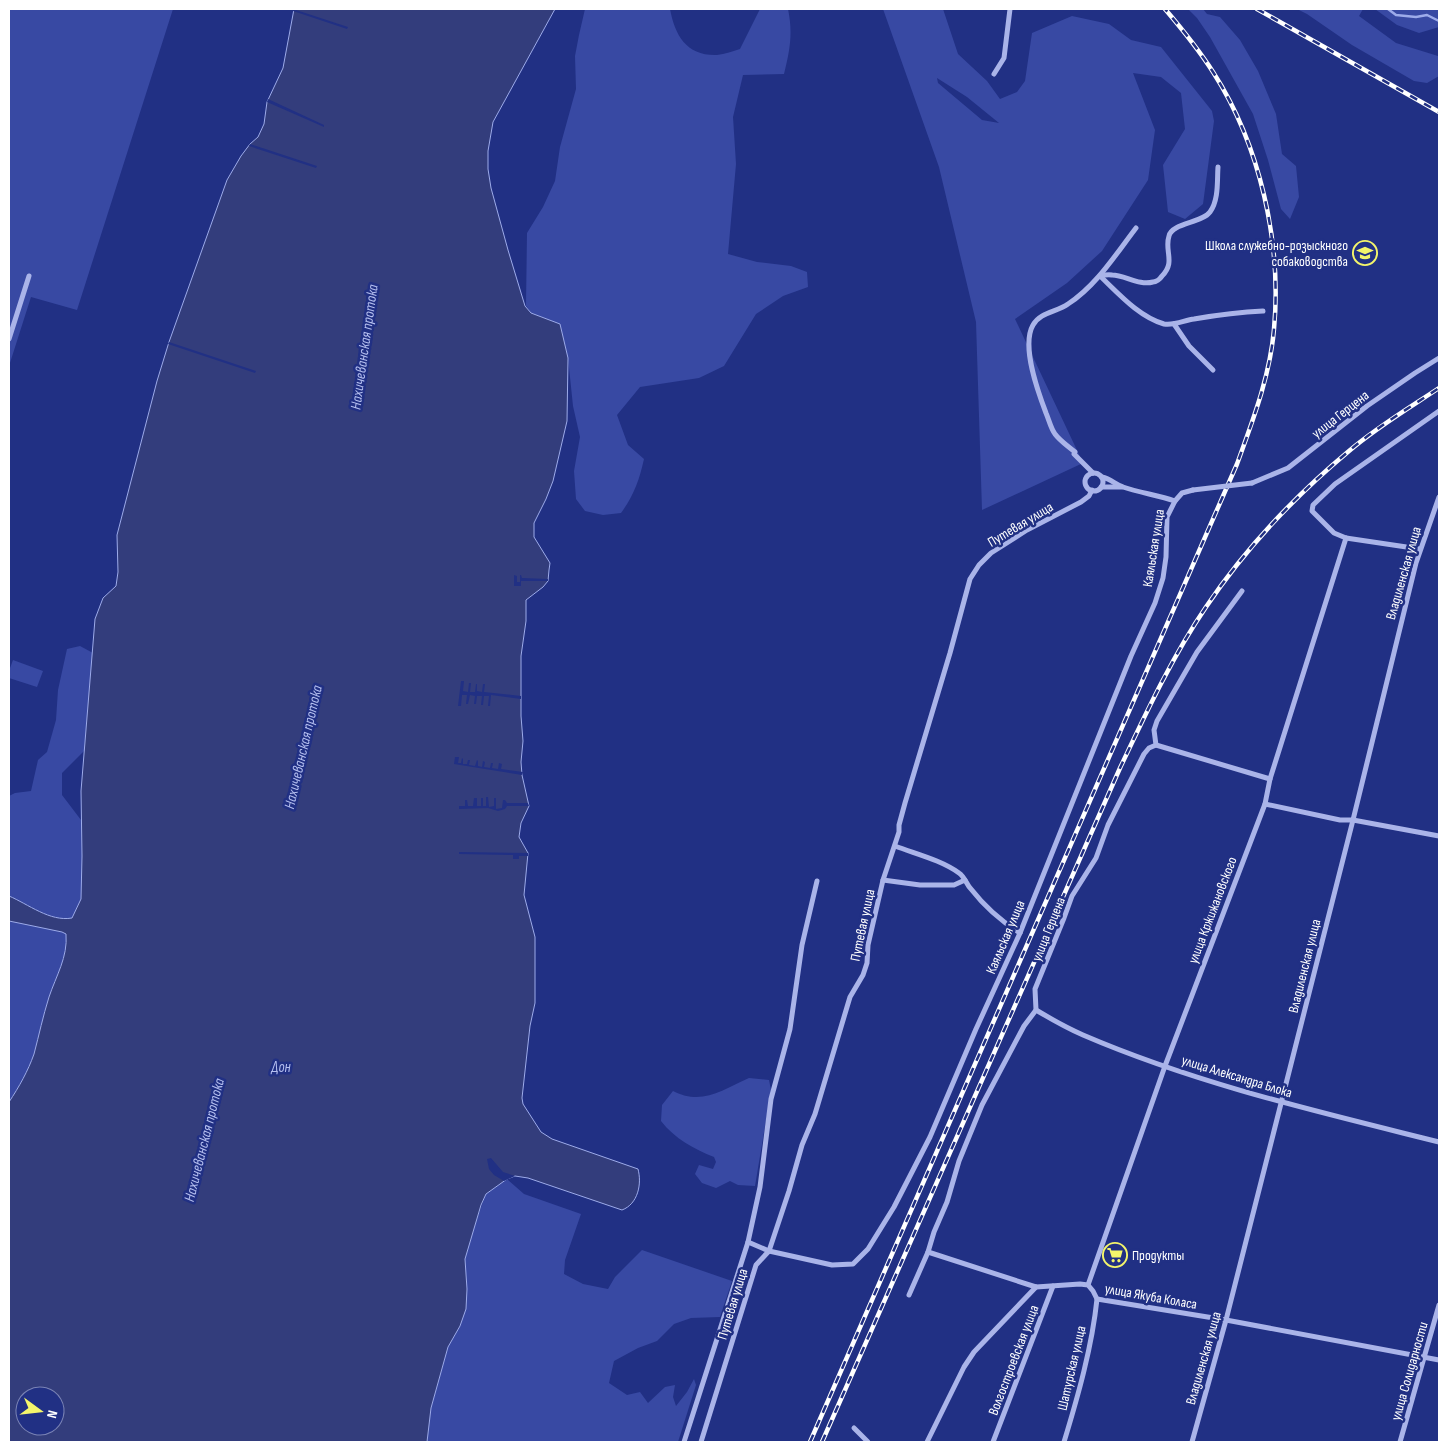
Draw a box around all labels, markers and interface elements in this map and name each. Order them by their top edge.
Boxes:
place label: Школа служебно-розыскного собаководства [1205,237,1348,270]
school or university icon: Школа служебно-розыскного собаководства [1352,240,1378,266]
water label: Нахичеванская протока [346,283,383,411]
street label: улица Герцена [1308,387,1372,442]
street label: Путевая улица [984,498,1056,551]
street label: Каяльская улица [1139,508,1168,588]
street label: Владиленская улица [1382,525,1425,622]
water label: Нахичеванская протока [280,683,327,811]
street label: улица Кржижановского [1184,854,1241,966]
street label: Путевая улица [847,887,878,963]
street label: улица Герцена [1028,895,1069,964]
street label: Каяльская улица [982,898,1029,977]
street label: Владиленская улица [1285,917,1324,1015]
street label: улица Александра Блока [1180,1052,1294,1101]
water label: Дон [270,1058,291,1077]
water label: Нахичеванская протока [180,1077,229,1204]
supermarket icon: Продукты [1102,1242,1128,1268]
place label: Продукты [1132,1247,1184,1264]
street label: Путевая улица [714,1267,751,1342]
street label: улица Якуба Коласа [1103,1280,1198,1313]
street label: Волгостроевская улица [985,1303,1042,1418]
street label: Владиленская улица [1182,1310,1225,1407]
street label: улица Солидарности [1387,1320,1432,1422]
street label: Шатурская улица [1053,1324,1089,1412]
north arrow [15,1386,65,1436]
text: N [43,1408,61,1420]

